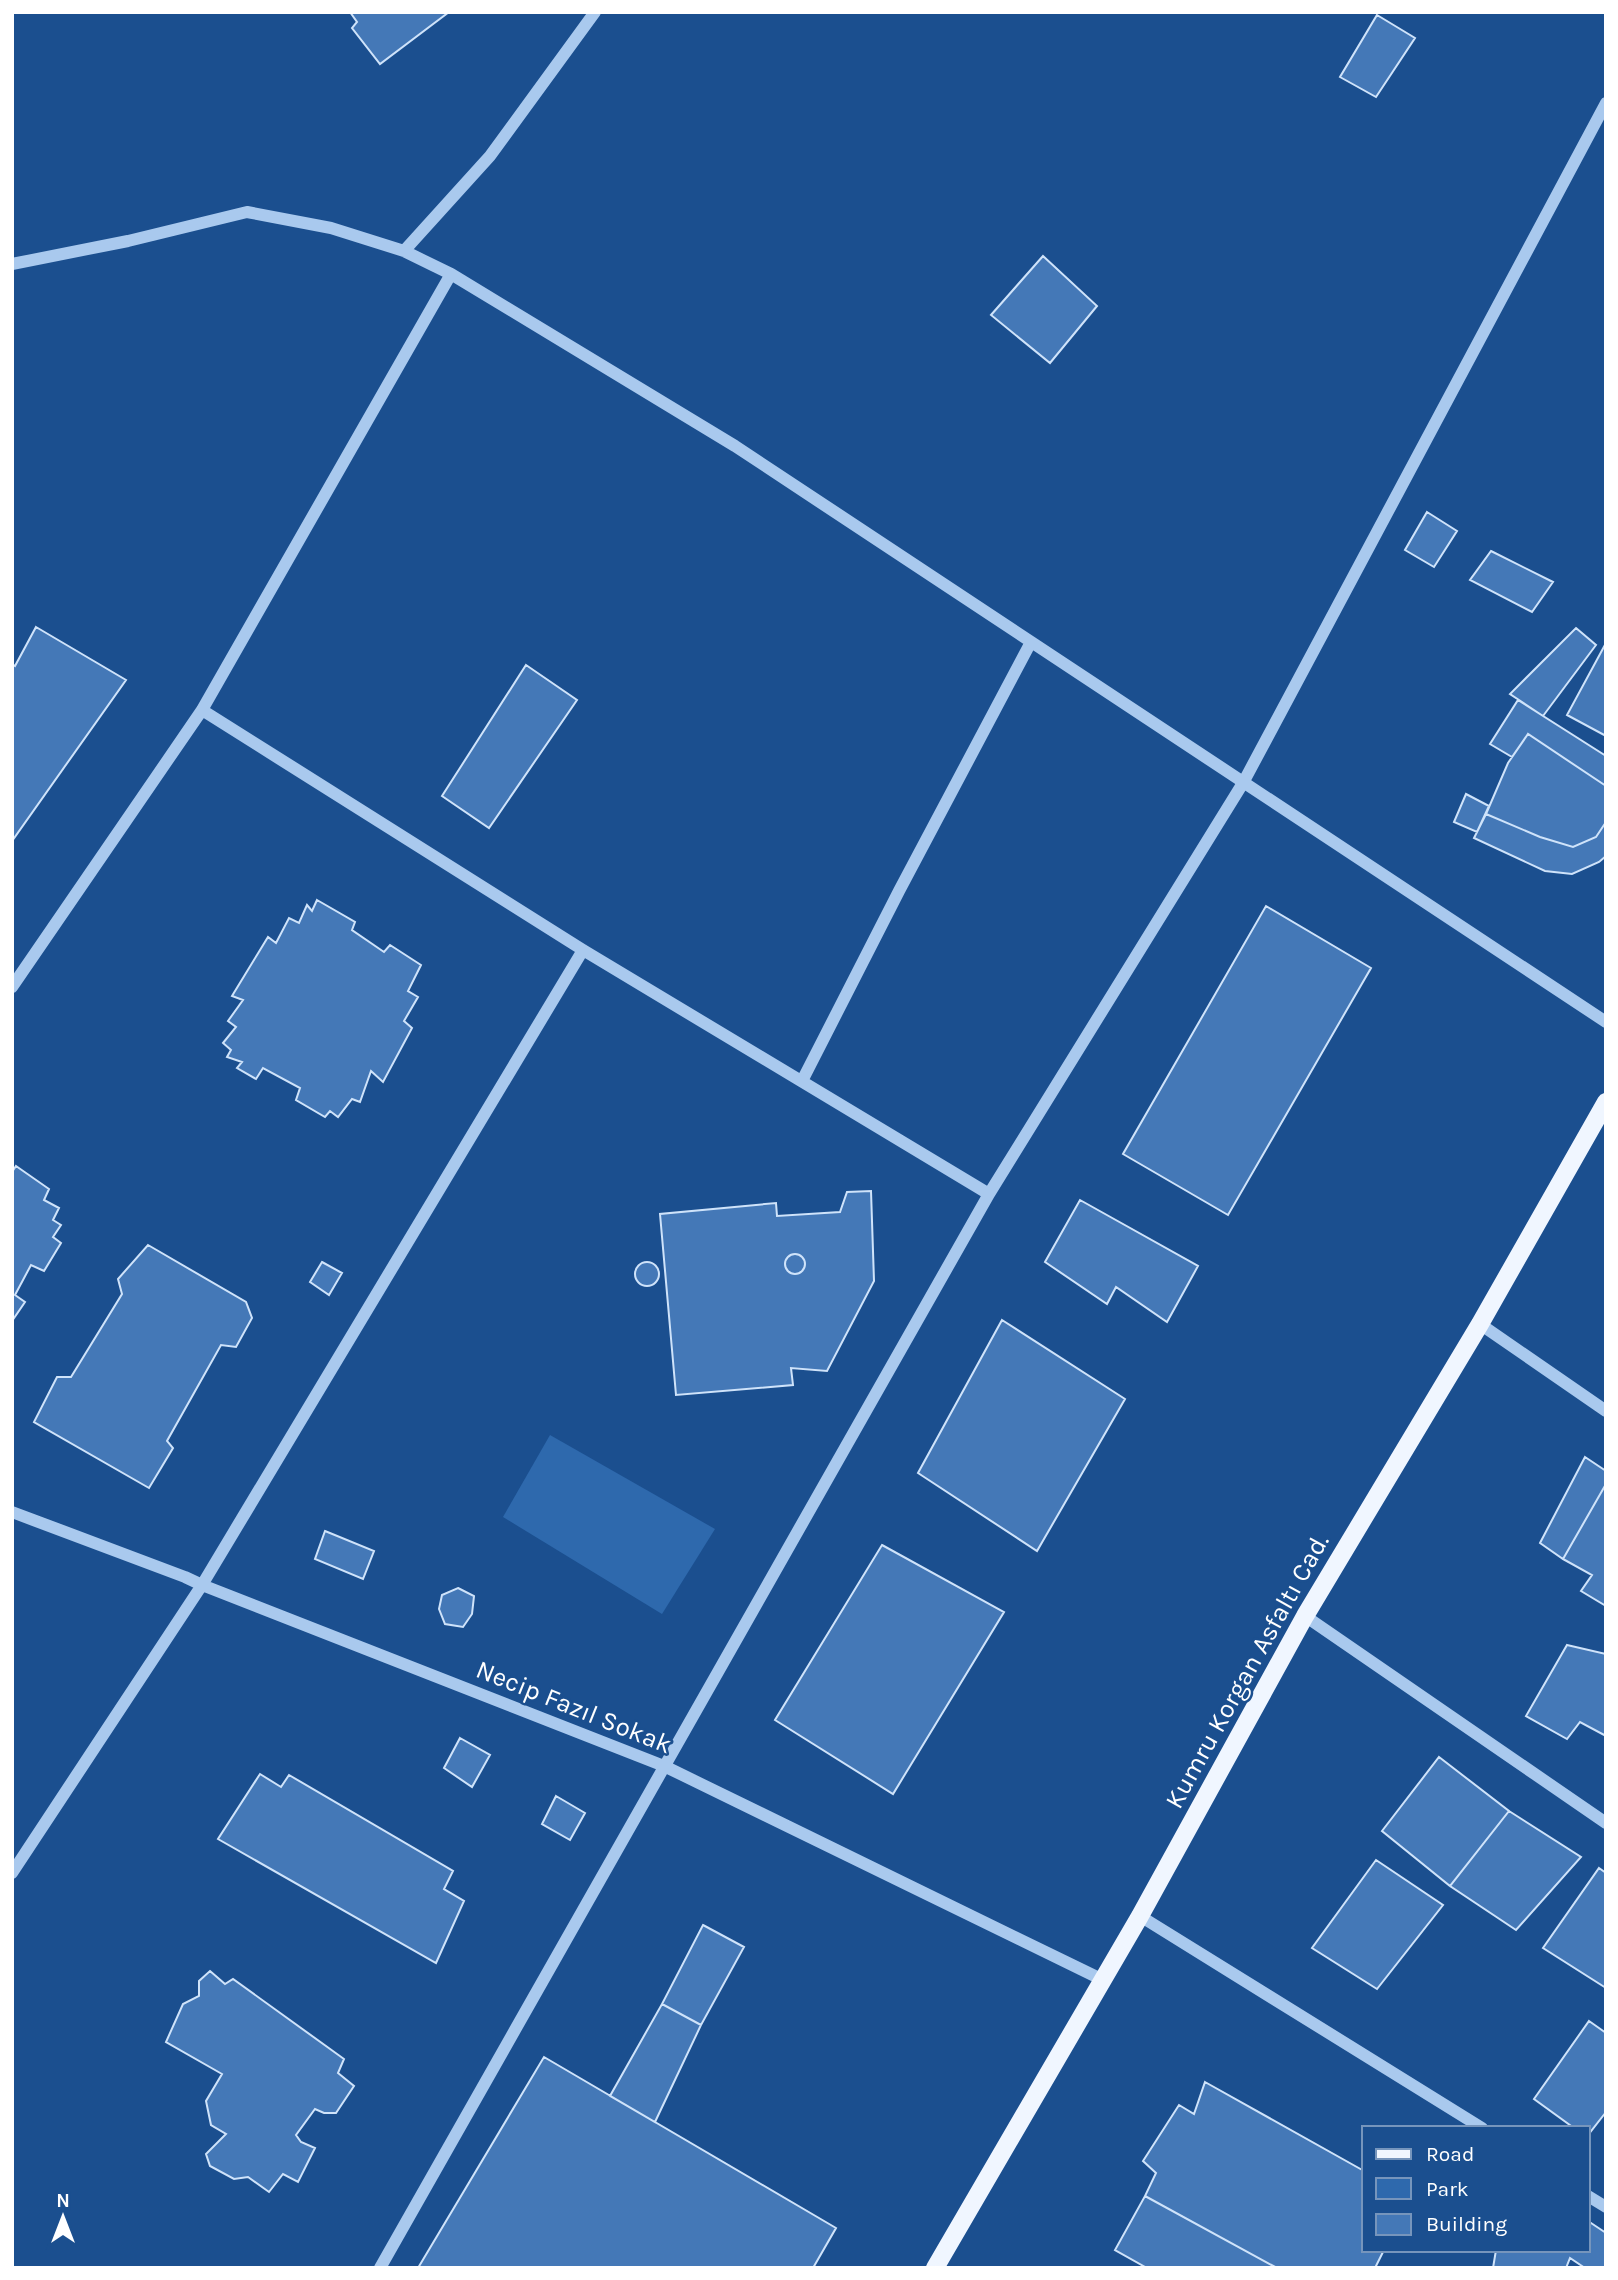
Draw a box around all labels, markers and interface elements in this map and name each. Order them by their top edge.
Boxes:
street label: Kumru Korgan Asfaltı Cad. [1158,1528,1336,1814]
street label: Necip Fazıl Sokak [472,1654,676,1760]
legend [1362,2126,1590,2252]
text: Road [1426,2142,1474,2166]
text: Park [1426,2177,1469,2201]
north arrow [28,2182,98,2252]
text: N [56,2190,70,2212]
text: Building [1426,2212,1507,2236]

